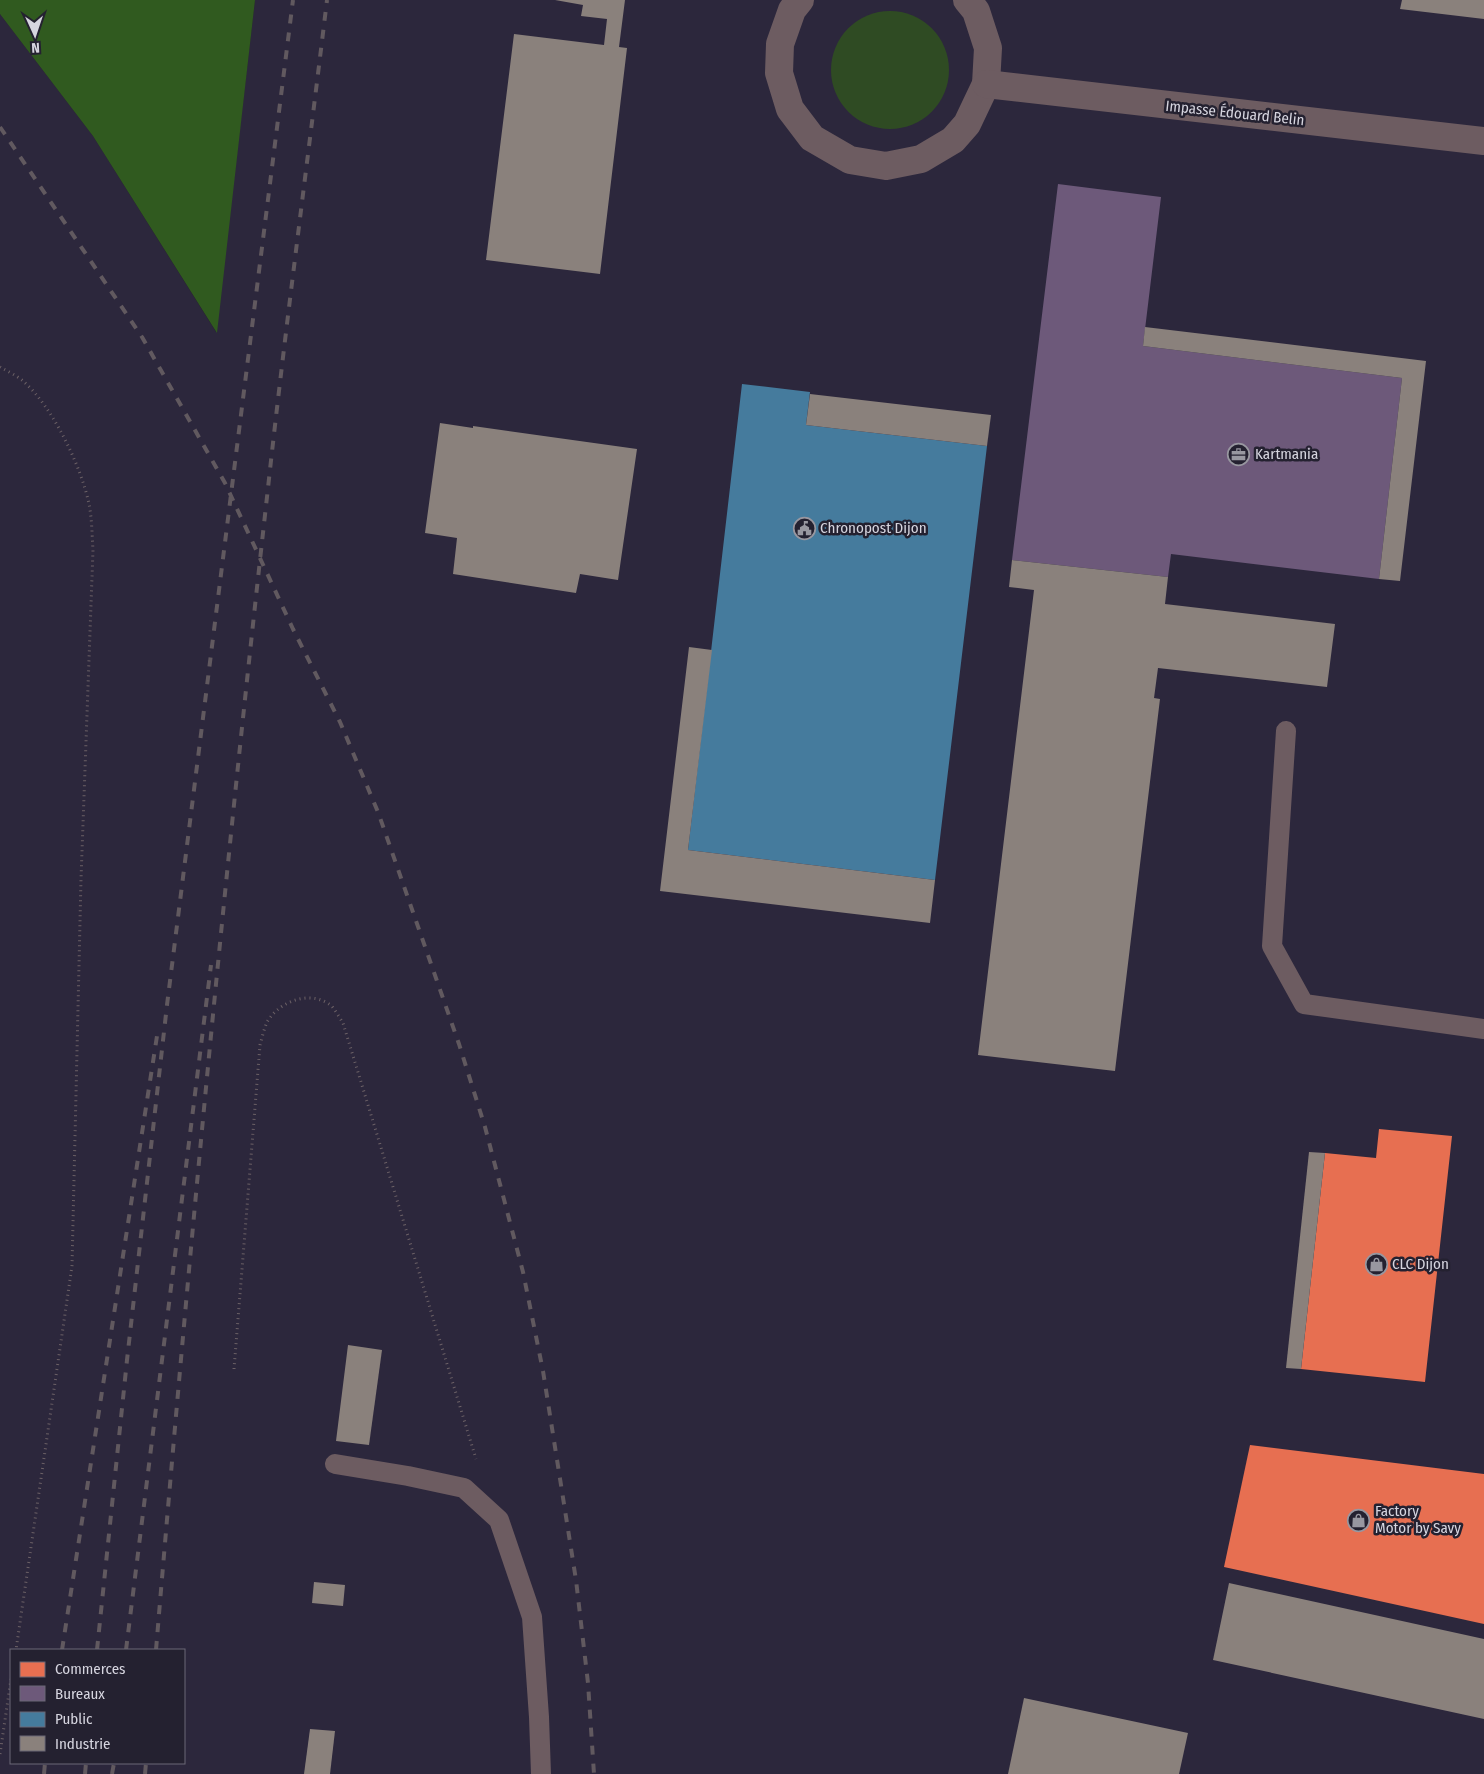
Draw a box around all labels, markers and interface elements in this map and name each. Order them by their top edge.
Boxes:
north arrow [10,10,60,60]
text: N [31,39,40,56]
street label: Impasse Édouard Belin [1165,97,1305,129]
office icon: Kartmania [1227,442,1251,466]
place label: Kartmania [1255,445,1318,463]
public building icon: Chronopost Dijon [792,516,816,540]
place label: Chronopost Dijon [820,519,927,537]
shop icon: CLC Dijon [1364,1252,1388,1276]
place label: CLC Dijon [1392,1255,1449,1273]
place label: Factory Motor by Savy [1375,1502,1461,1537]
shop icon: Factory Motor by Savy [1347,1508,1371,1532]
legend [10,1649,185,1764]
text: Commerces [55,1660,125,1678]
text: Bureaux [55,1685,105,1703]
text: Public [55,1710,93,1728]
text: Industrie [55,1735,110,1753]

